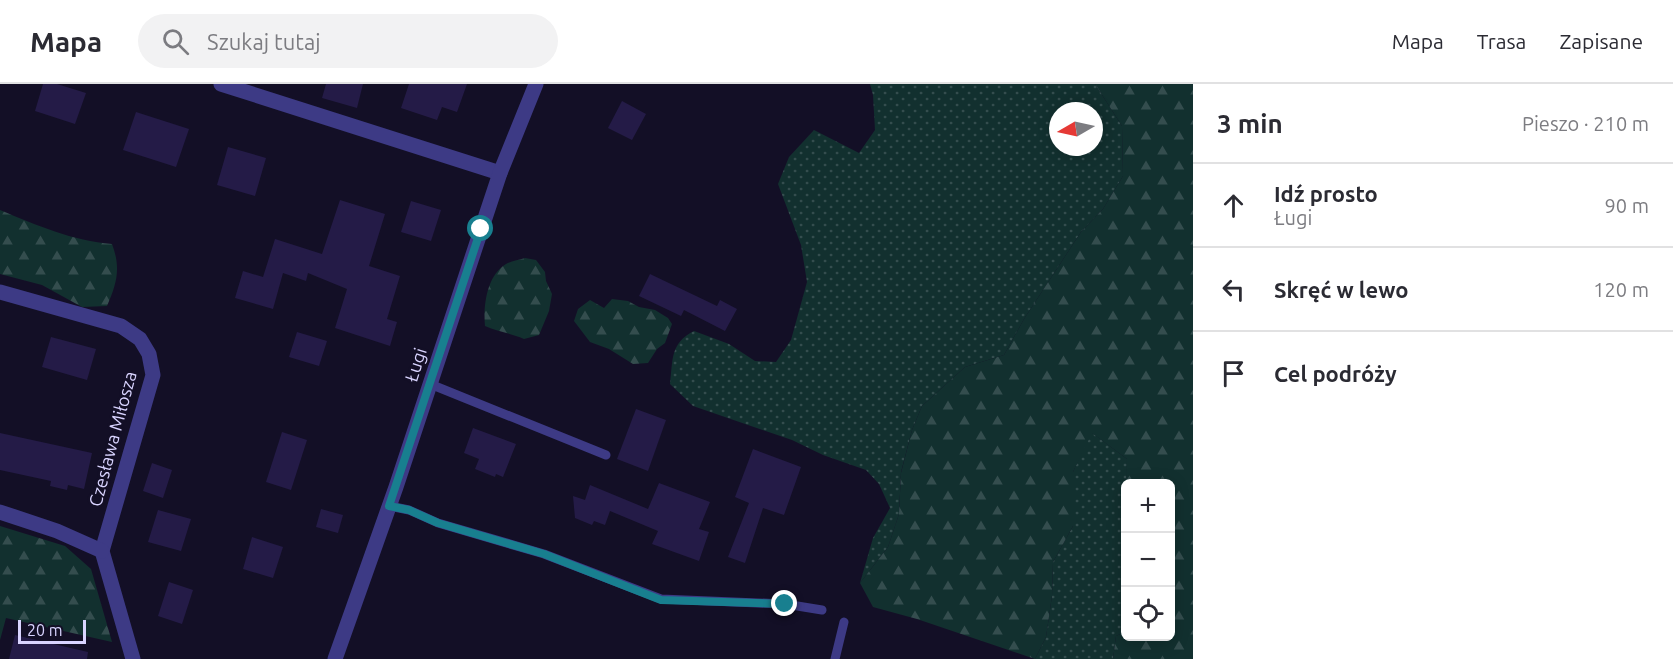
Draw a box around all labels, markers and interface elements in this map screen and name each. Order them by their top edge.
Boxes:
search box [138,14,558,68]
icon: search [159,25,192,58]
text: Mapa [30,26,102,57]
text: Szukaj tutaj [207,29,321,54]
text: Mapa [1392,29,1444,53]
text: Trasa [1477,29,1526,53]
text: Zapisane [1559,29,1643,53]
north arrow [1049,102,1103,156]
text: 3 min [1217,109,1283,138]
text: Pieszo · 210 m [1522,112,1649,135]
text: Idź prosto [1274,181,1378,206]
icon: ahead [1217,189,1250,222]
text: 90 m [1605,194,1649,217]
text: Ługi [1274,206,1312,229]
route start [467,215,493,241]
icon: left [1217,273,1250,306]
text: Skręć w lewo [1274,277,1408,302]
text: 120 m [1593,278,1649,301]
street label: Ługi [400,345,430,384]
icon: arrive [1217,357,1250,390]
text: Cel podróży [1274,361,1397,386]
street label: Czesława Miłosza [84,369,140,508]
map controls [1121,479,1175,641]
button: + [1121,479,1175,533]
button: − [1121,533,1175,587]
button: locate [1121,587,1175,641]
route end [771,590,797,616]
scale bar [18,617,86,644]
text: 20 m [27,621,63,639]

